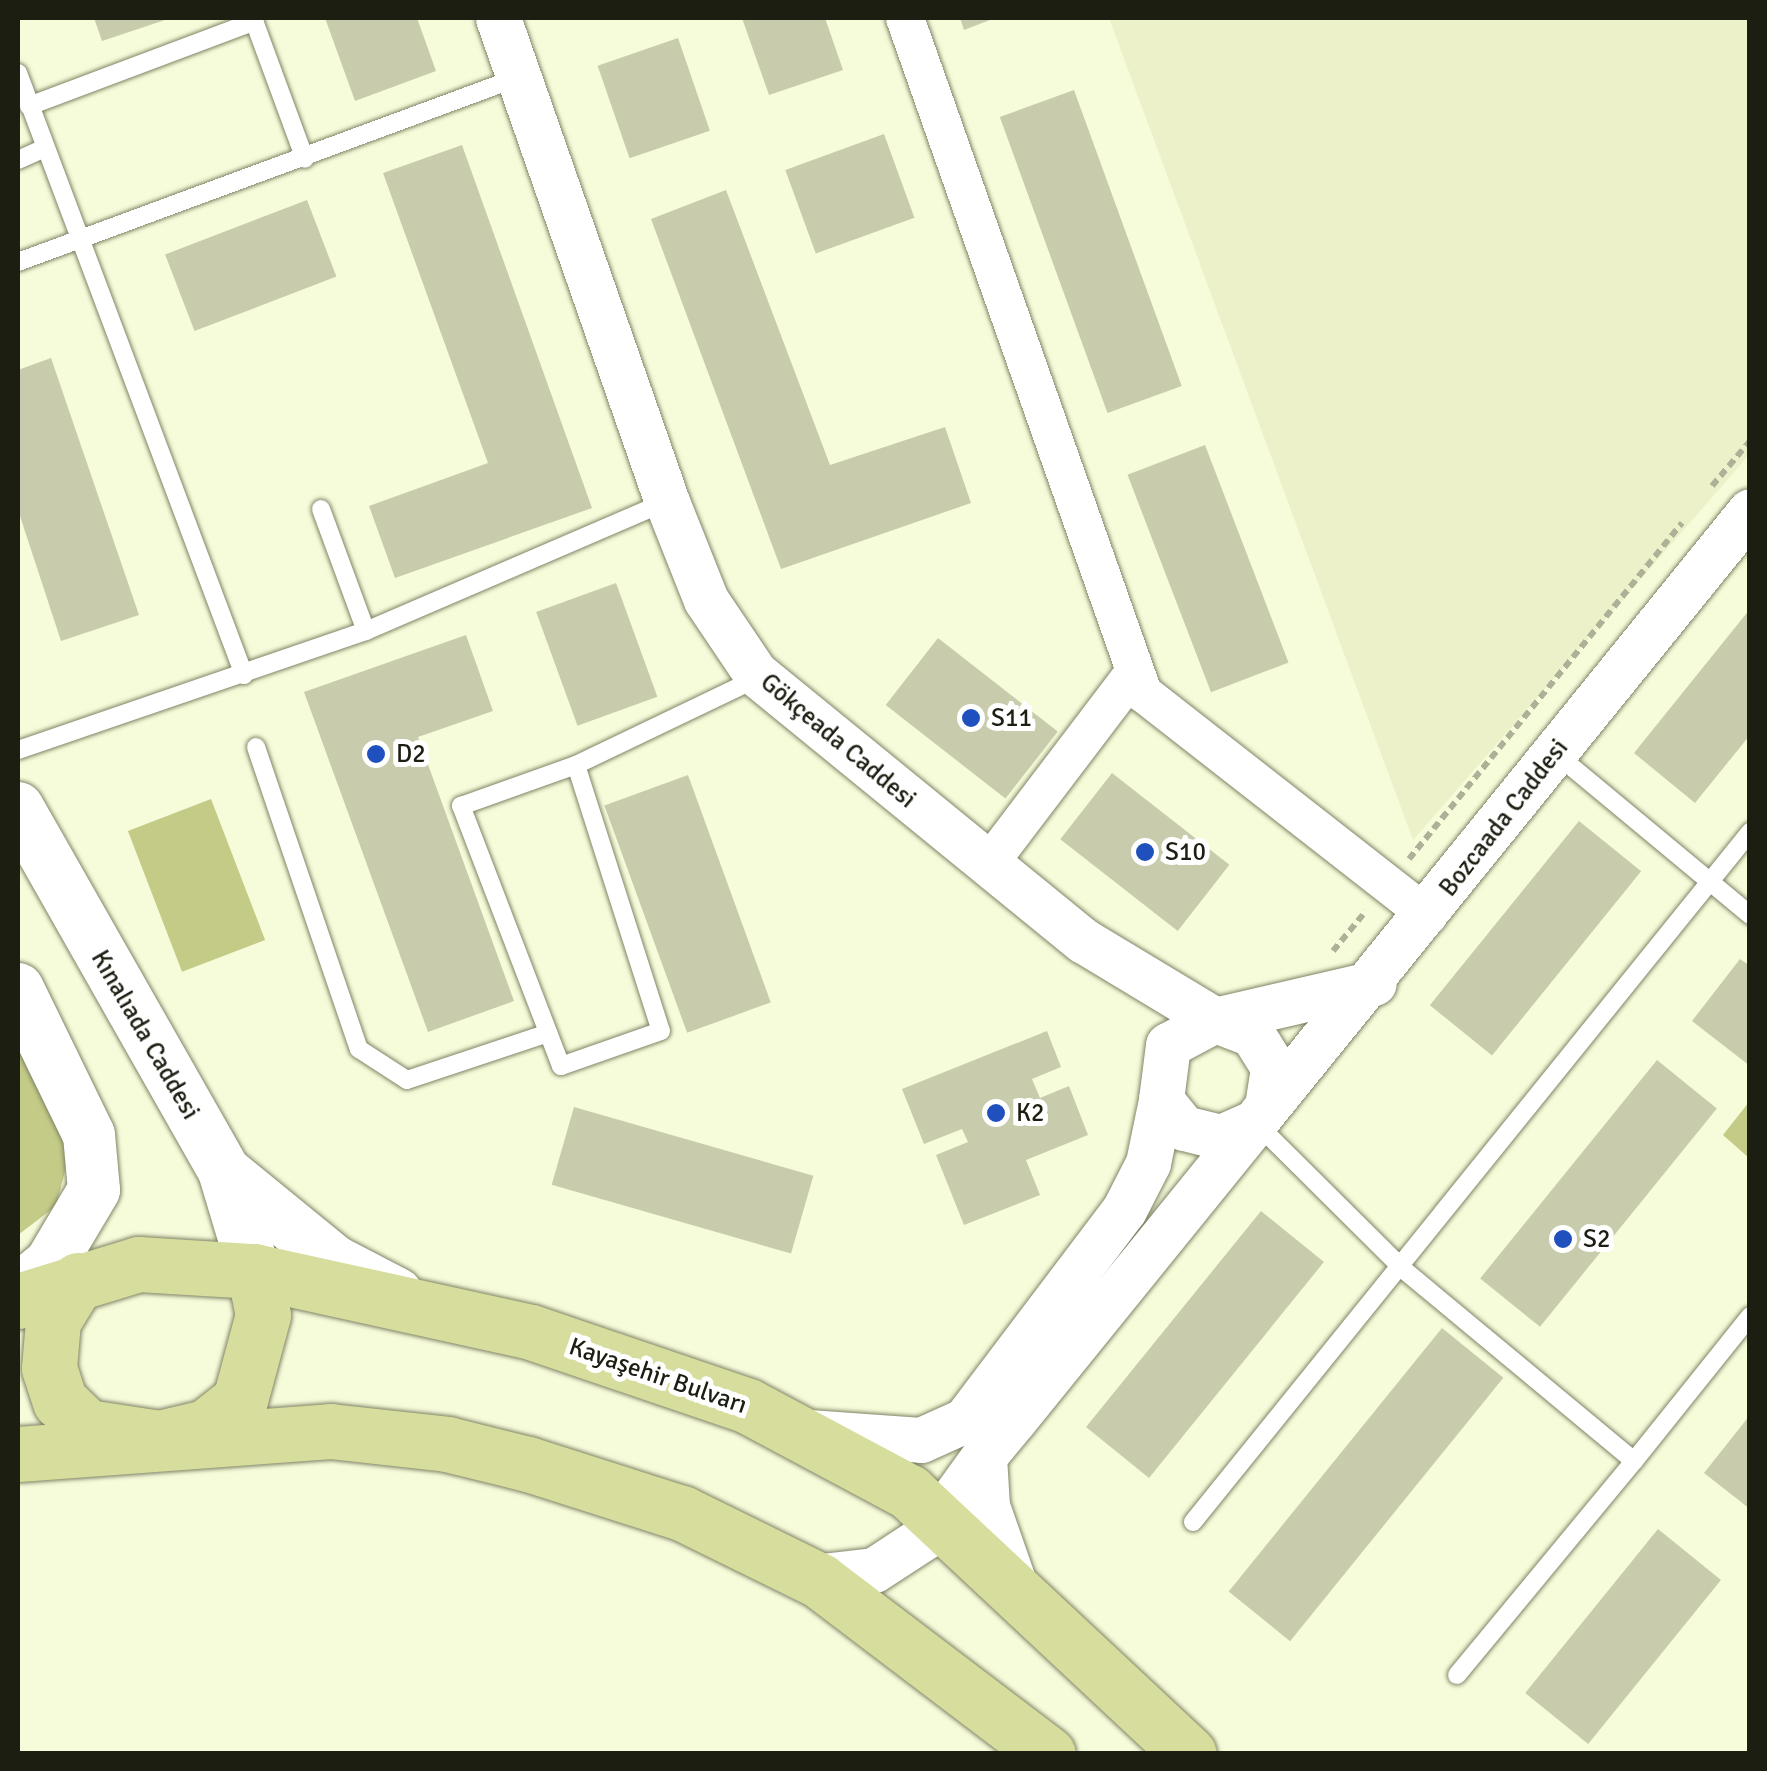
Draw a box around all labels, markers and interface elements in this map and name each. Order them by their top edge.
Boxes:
street label: Gökçeada Caddesi [754,667,922,815]
place label: S11 [991,703,1032,733]
marker: S11 [960,707,982,729]
street label: Bozcaada Caddesi [1433,733,1575,903]
place label: D2 [396,739,426,769]
marker: D2 [365,743,387,765]
place label: S10 [1165,837,1206,867]
marker: S10 [1134,841,1156,863]
street label: Kınalıada Caddesi [84,945,206,1125]
place label: K2 [1016,1098,1044,1128]
marker: K2 [985,1102,1007,1124]
place label: S2 [1583,1224,1610,1254]
marker: S2 [1552,1228,1574,1250]
street label: Kayaşehir Bulvarı [565,1332,751,1420]

